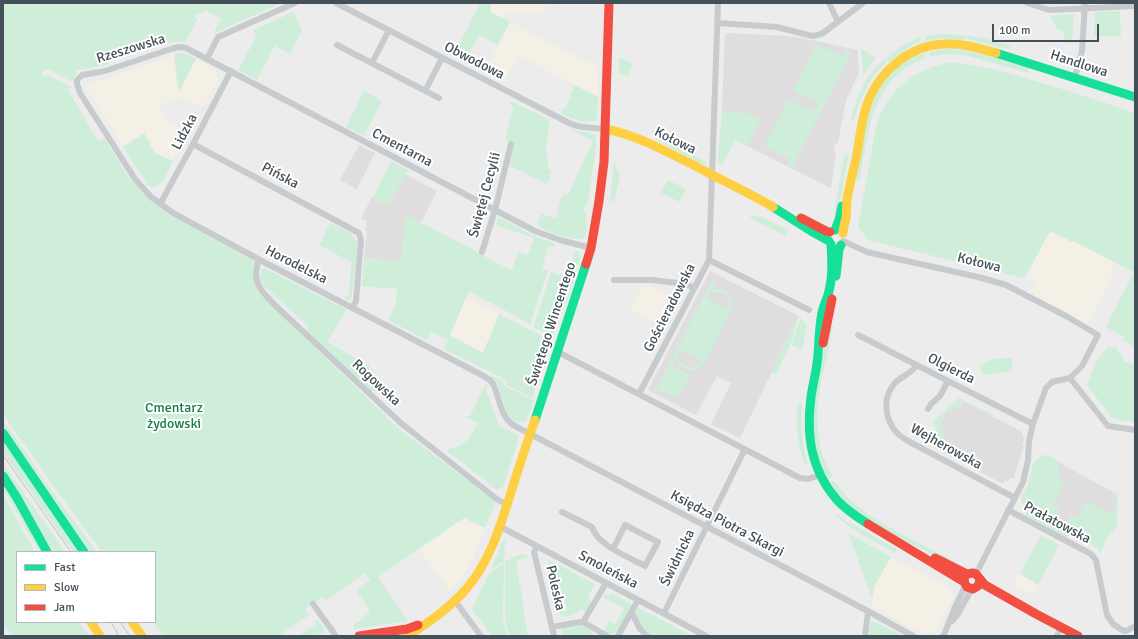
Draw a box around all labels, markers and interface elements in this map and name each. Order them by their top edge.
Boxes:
scale bar [994,16,1101,42]
text: 100 m [999,23,1031,38]
street label: Rzeszowska [95,31,167,67]
street label: Obwodowa [441,39,507,83]
street label: Handlowa [1048,47,1110,81]
street label: Lidzka [169,111,201,153]
street label: Kołowa [651,124,699,158]
street label: Cmentarna [369,125,435,171]
street label: Świętej Cecylii [466,151,504,239]
street label: Pińska [259,159,301,193]
street label: Horodelska [262,242,330,288]
street label: Kołowa [955,249,1003,277]
street label: Świętego Wincentego [524,260,580,388]
street label: Gościeradowska [641,261,699,355]
street label: Olgierda [925,350,977,388]
street label: Rogowska [348,356,404,410]
park label: Cmentarz żydowski [145,400,203,432]
street label: Wejherowska [907,420,985,474]
street label: Księdza Piotra Skargi [667,487,787,561]
street label: Prałatowska [1020,498,1094,548]
street label: Świdnicka [657,527,699,589]
street label: Smoleńska [575,547,641,593]
legend [16,551,156,623]
text: Fast [54,560,75,575]
street label: Poleska [542,564,568,612]
text: Slow [54,580,79,595]
text: Jam [54,600,75,615]

